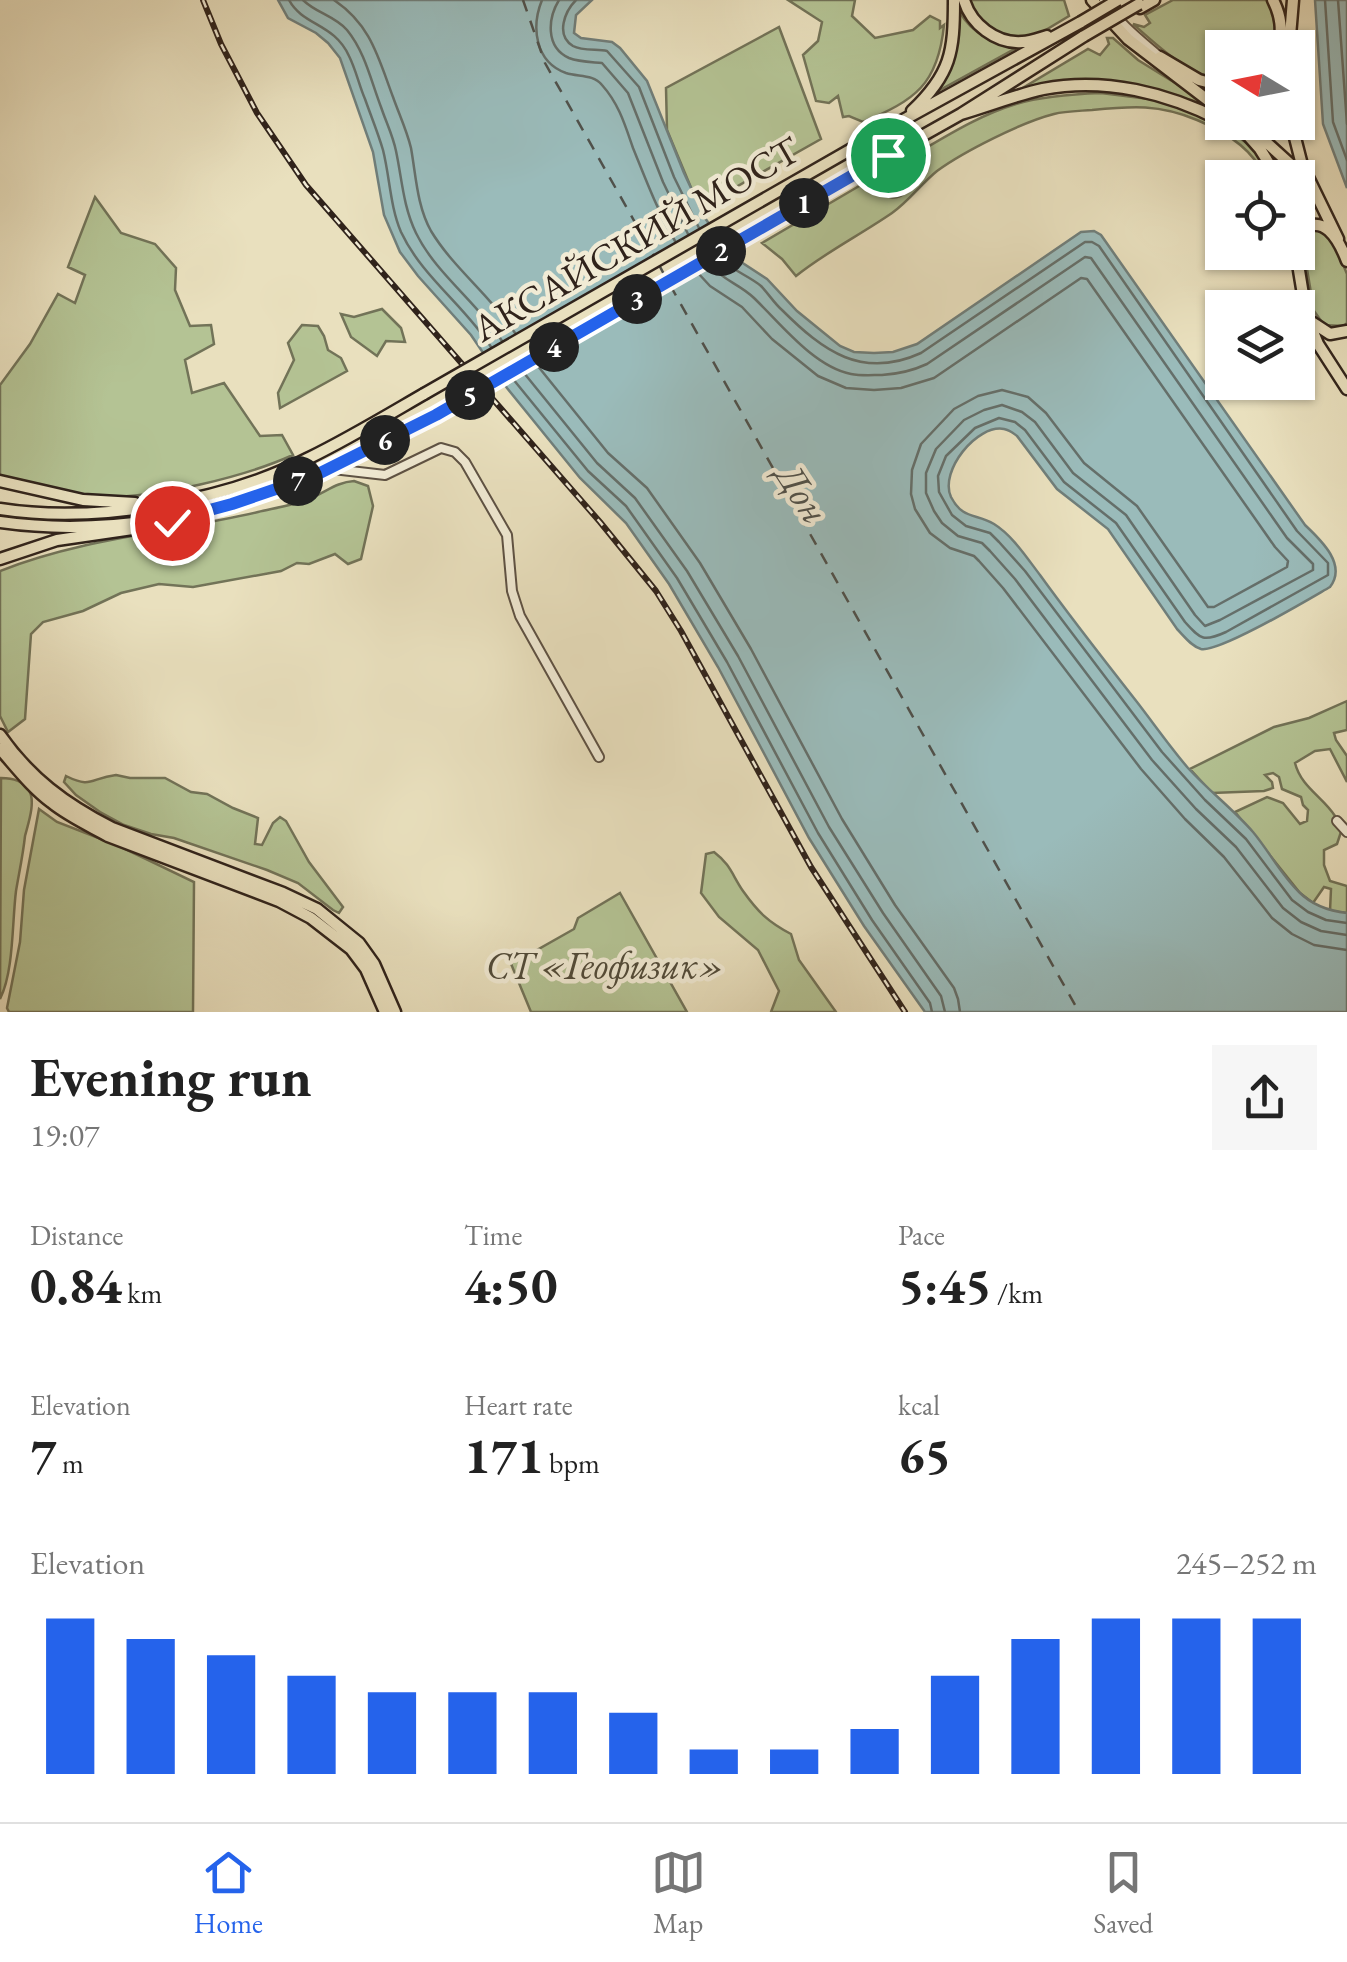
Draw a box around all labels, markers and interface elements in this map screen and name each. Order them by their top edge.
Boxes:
north arrow [1205,30,1315,140]
map controls [1205,30,1315,400]
pin [846,113,931,198]
street label: АКСАЙСКИЙ МОСТ [462,125,809,353]
icon: arrive [861,128,916,183]
button: locate [1205,160,1315,270]
pin: 1 [779,178,829,228]
text: 1 [797,185,811,221]
pin: 2 [696,226,746,276]
text: 2 [714,233,728,269]
pin: 3 [612,274,662,324]
text: 3 [630,281,644,317]
button: layers [1205,290,1315,400]
pin: 4 [529,322,579,372]
text: 4 [547,329,561,365]
pin: 5 [445,370,495,420]
text: 5 [463,377,477,413]
pin: 6 [360,415,410,465]
text: 6 [378,422,392,458]
water label: Дон [763,450,842,533]
pin: 7 [273,456,323,506]
text: 7 [291,463,305,499]
pin [130,481,215,566]
icon: check [145,496,200,551]
park label: СТ «Геофизик» [486,940,724,989]
text: Evening run [30,1041,312,1112]
button: share [1212,1045,1317,1150]
text: 19:07 [30,1114,99,1156]
text: Distance [30,1217,124,1253]
text: Time [464,1217,522,1253]
text: Pace [898,1217,945,1253]
text: 0.84 [30,1253,122,1318]
text: 4:50 [464,1253,557,1318]
text: 5:45 [898,1253,991,1318]
text: km [122,1275,162,1311]
text: /km [991,1275,1043,1311]
text: Elevation [30,1387,131,1423]
text: Heart rate [464,1387,573,1423]
text: kcal [898,1387,940,1423]
text: 7 [30,1423,56,1488]
text: 171 [464,1423,543,1488]
text: 65 [898,1423,951,1488]
text: m [56,1445,84,1481]
text: bpm [543,1445,600,1481]
text: Elevation [30,1542,145,1584]
text: 245–252 m [1176,1542,1317,1584]
tab: Home [194,1845,263,1941]
tab: Map [651,1845,706,1941]
tab: Saved [1093,1845,1153,1941]

